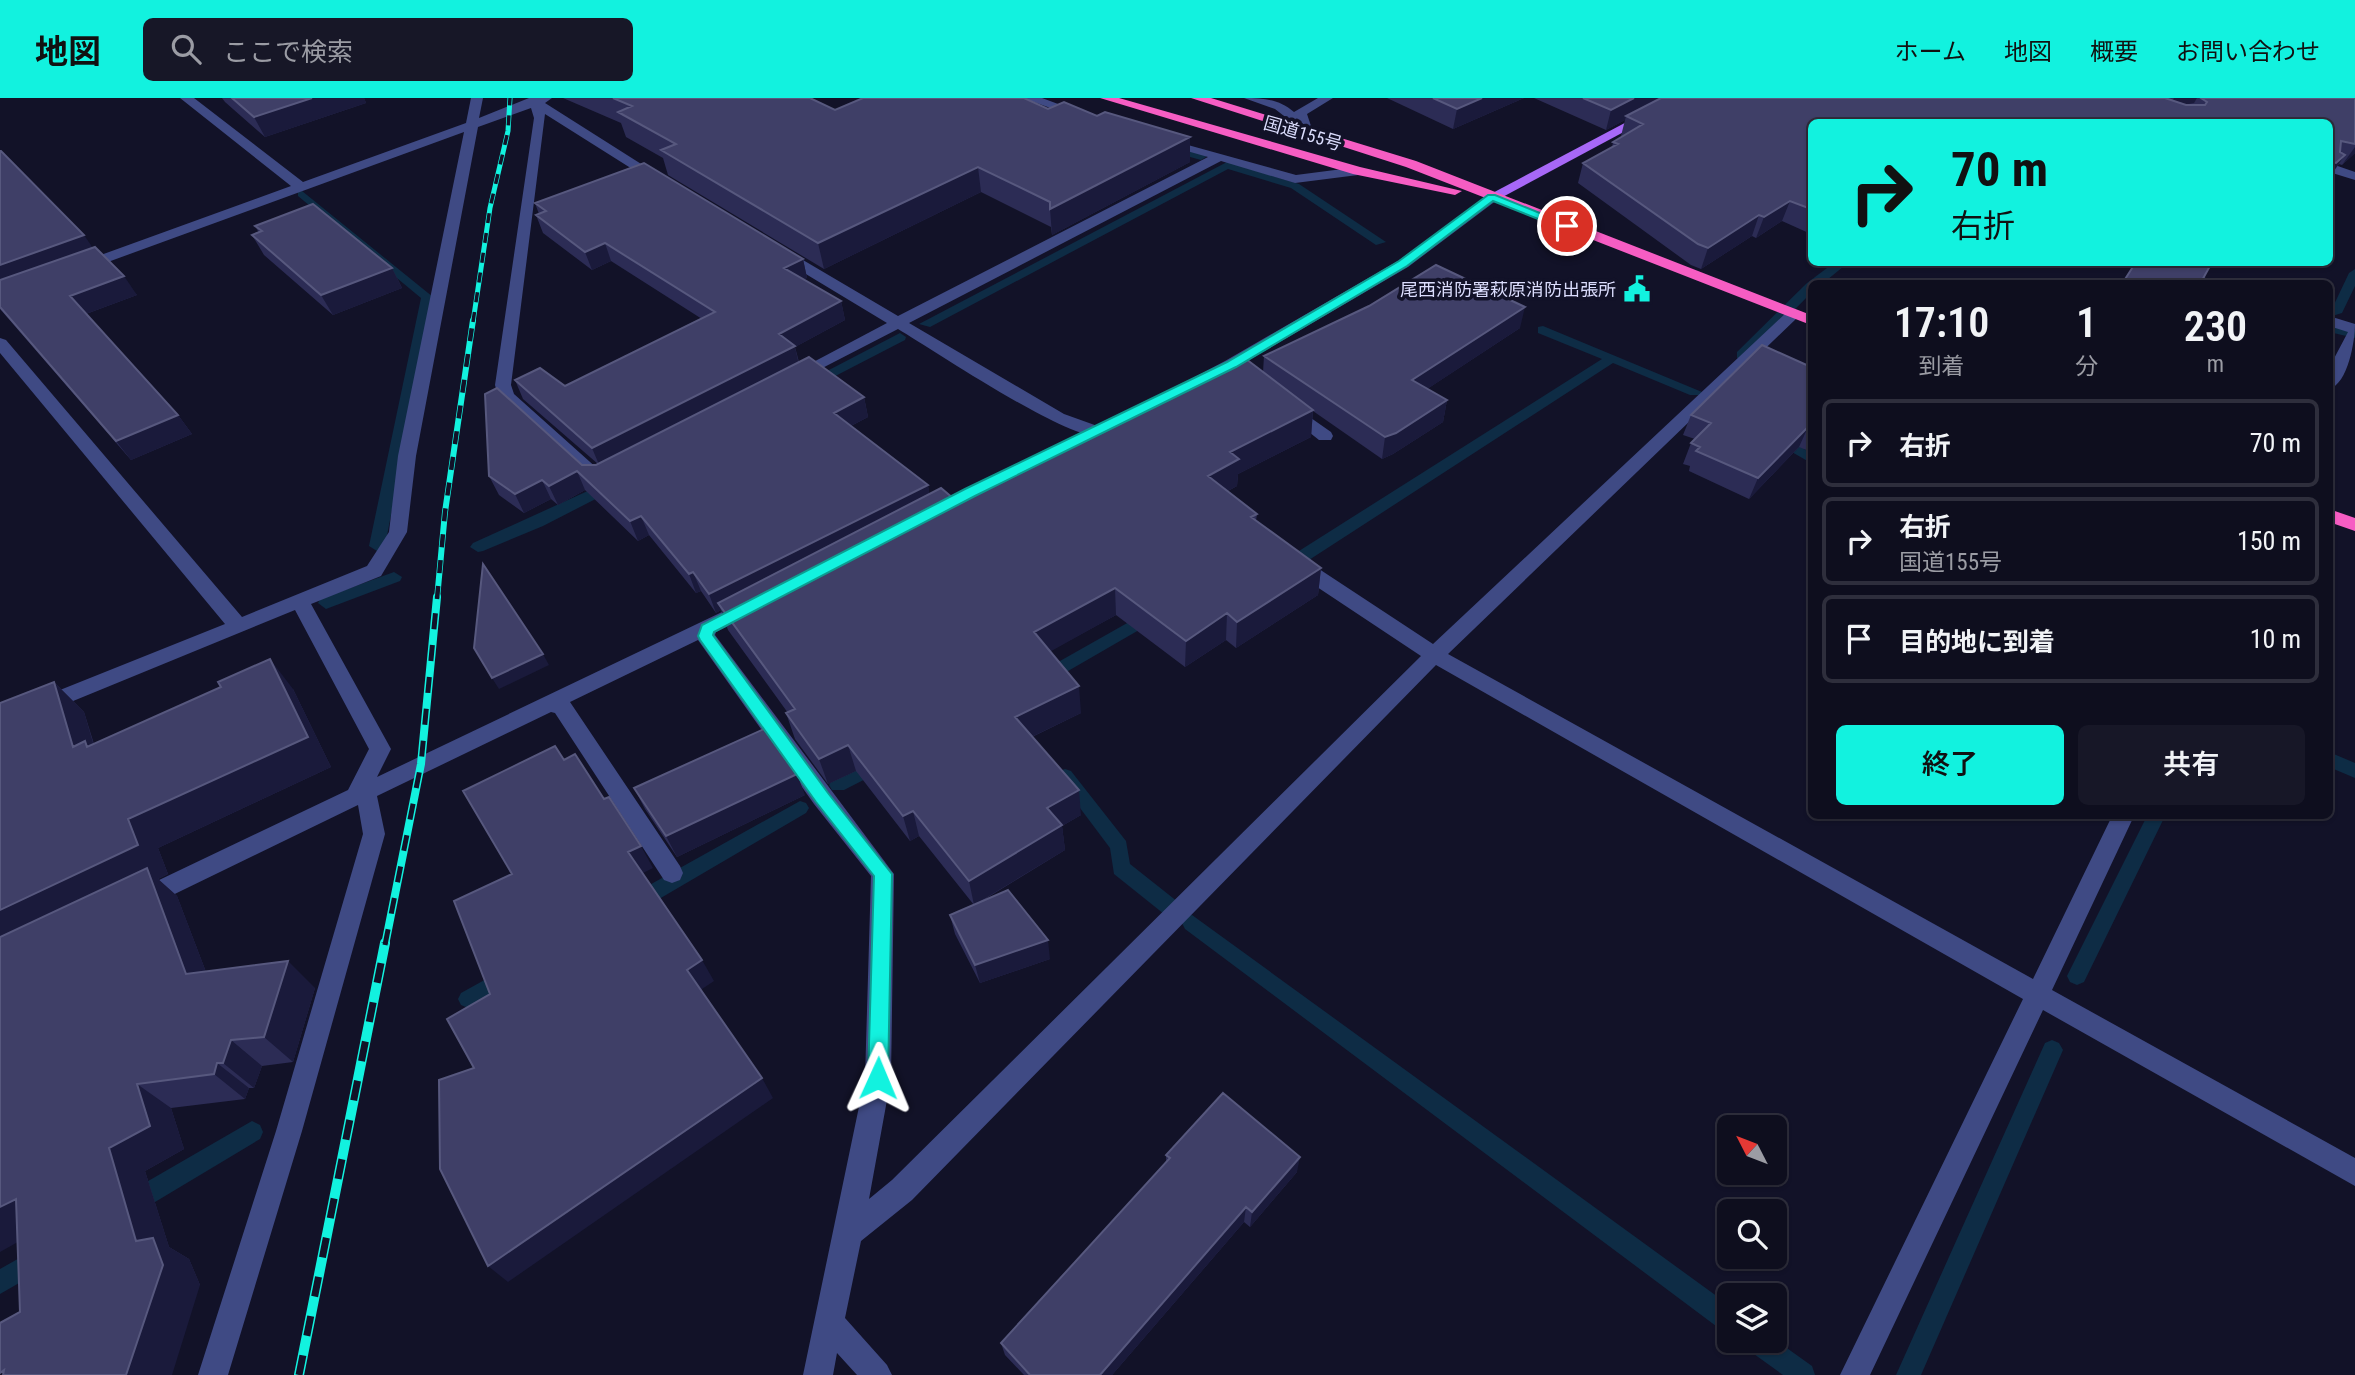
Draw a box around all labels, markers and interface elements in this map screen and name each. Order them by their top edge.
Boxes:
search box [143,18,633,81]
icon: search [167,30,205,68]
text: 地図 [35,32,101,71]
text: ここで検索 [223,37,353,67]
text: ホーム [1895,38,1966,66]
text: 地図 [2004,38,2052,66]
text: 概要 [2090,38,2138,66]
text: お問い合わせ [2176,38,2320,66]
street label: 国道155号 [1261,112,1345,154]
text: 70 m [1951,141,2048,198]
icon: right [1836,147,1927,238]
pin [1537,196,1597,256]
icon: arrive [1548,207,1586,245]
text: 右折 [1951,207,2015,245]
public building icon: 尾西消防署萩原消防出張所 [1622,274,1652,304]
place label: 尾西消防署萩原消防出張所 [1400,279,1616,300]
text: 17:10 [1894,298,1989,347]
text: 1 [2076,298,2097,347]
text: 230 [2184,302,2247,351]
text: m [2207,351,2224,378]
text: 到着 [1919,353,1965,380]
text: 分 [2075,353,2098,380]
icon: right [1840,424,1878,462]
text: 70 m [2250,428,2301,458]
text: 右折 [1899,431,1951,461]
text: 右折 [1899,512,1951,542]
icon: right [1840,522,1878,560]
text: 150 m [2237,526,2301,556]
text: 国道155号 [1899,549,2002,576]
icon: arrive [1840,620,1878,658]
text: 10 m [2250,624,2301,654]
text: 目的地に到着 [1899,627,2055,657]
button: 終了 [1836,725,2064,805]
button: 共有 [2078,725,2305,805]
position arrow [841,1041,915,1115]
north arrow [1717,1115,1787,1185]
map controls [1717,1115,1787,1353]
button: search [1717,1199,1787,1269]
button: layers [1717,1283,1787,1353]

